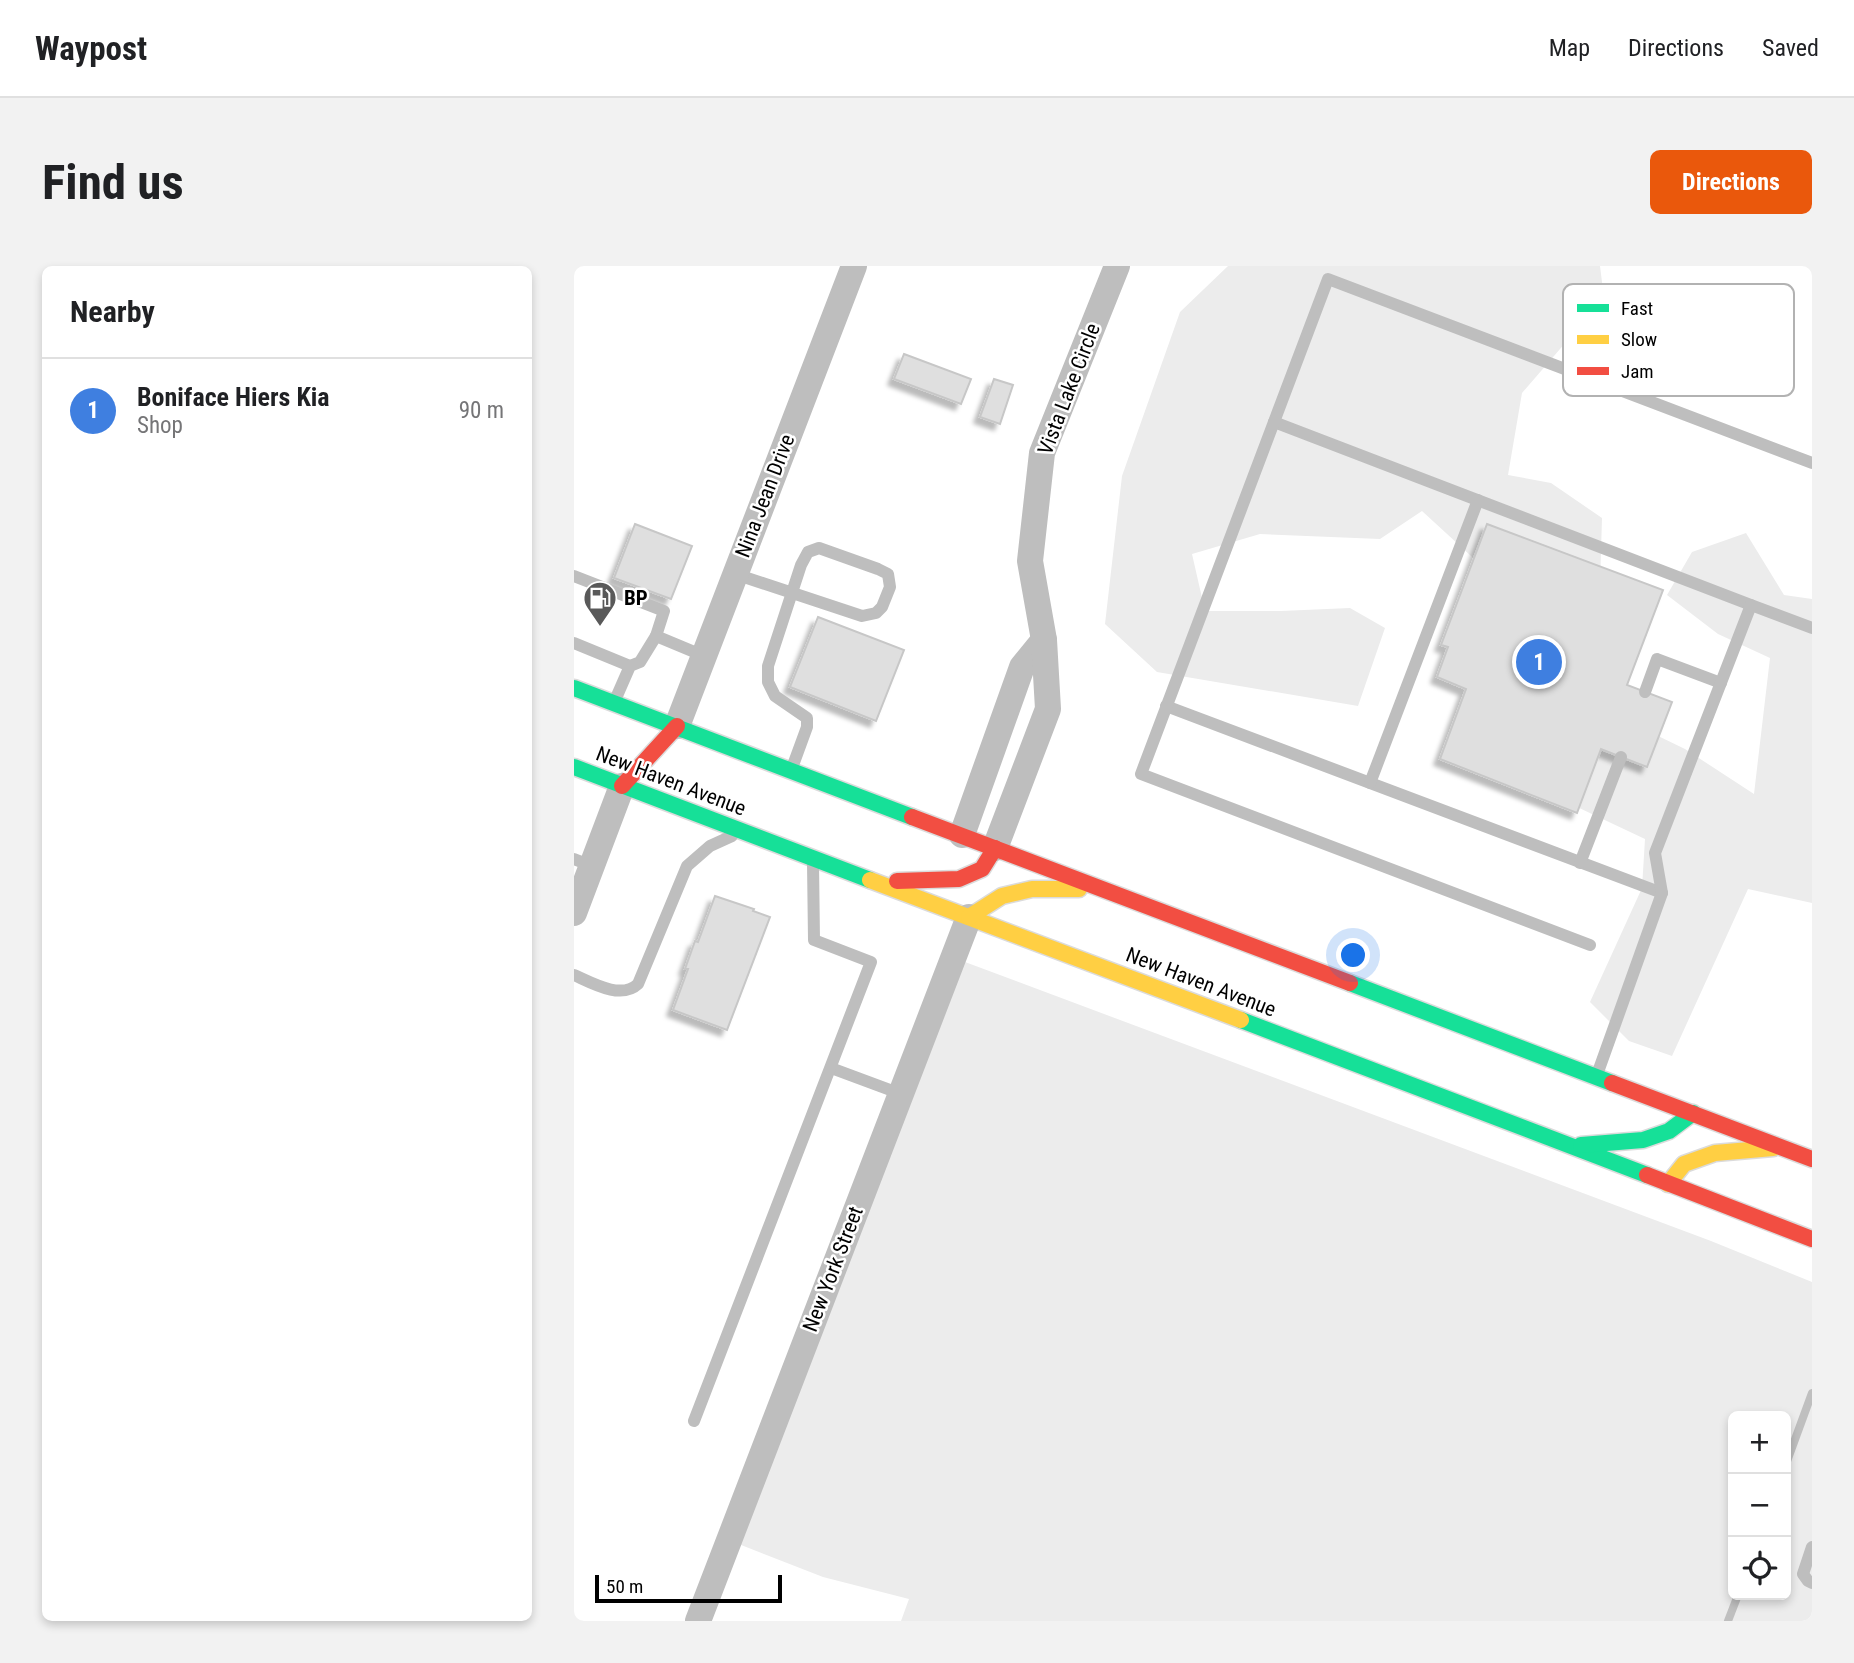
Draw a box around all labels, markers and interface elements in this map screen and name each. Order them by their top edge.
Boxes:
text: Waypost [35,29,147,68]
text: Map [1549,34,1590,62]
text: Directions [1628,34,1724,62]
text: Saved [1762,34,1819,62]
button: Directions [1650,150,1812,214]
text: Find us [42,154,184,211]
legend [1563,284,1794,396]
text: Nearby [70,294,155,329]
text: Fast [1621,297,1653,320]
street label: Vista Lake Circle [1033,320,1105,458]
text: Slow [1621,328,1657,351]
text: Jam [1621,360,1654,383]
text: Boniface Hiers Kia [137,382,330,412]
text: 1 [87,397,99,424]
text: 90 m [459,397,504,424]
text: Shop [137,412,183,439]
street label: Nina Jean Drive [731,431,800,561]
fuel station icon: BP [581,579,619,628]
place label: BP [624,586,648,610]
pin: 1 [1516,636,1562,688]
street label: New Haven Avenue [593,741,749,821]
your location [1336,938,1370,972]
street label: New Haven Avenue [1123,942,1279,1022]
street label: New York Street [798,1203,868,1335]
map controls [1728,1411,1791,1600]
button: + [1728,1411,1791,1474]
button: − [1728,1474,1791,1537]
button: locate [1728,1537,1791,1600]
scale bar [595,1572,782,1604]
text: 50 m [606,1575,643,1598]

